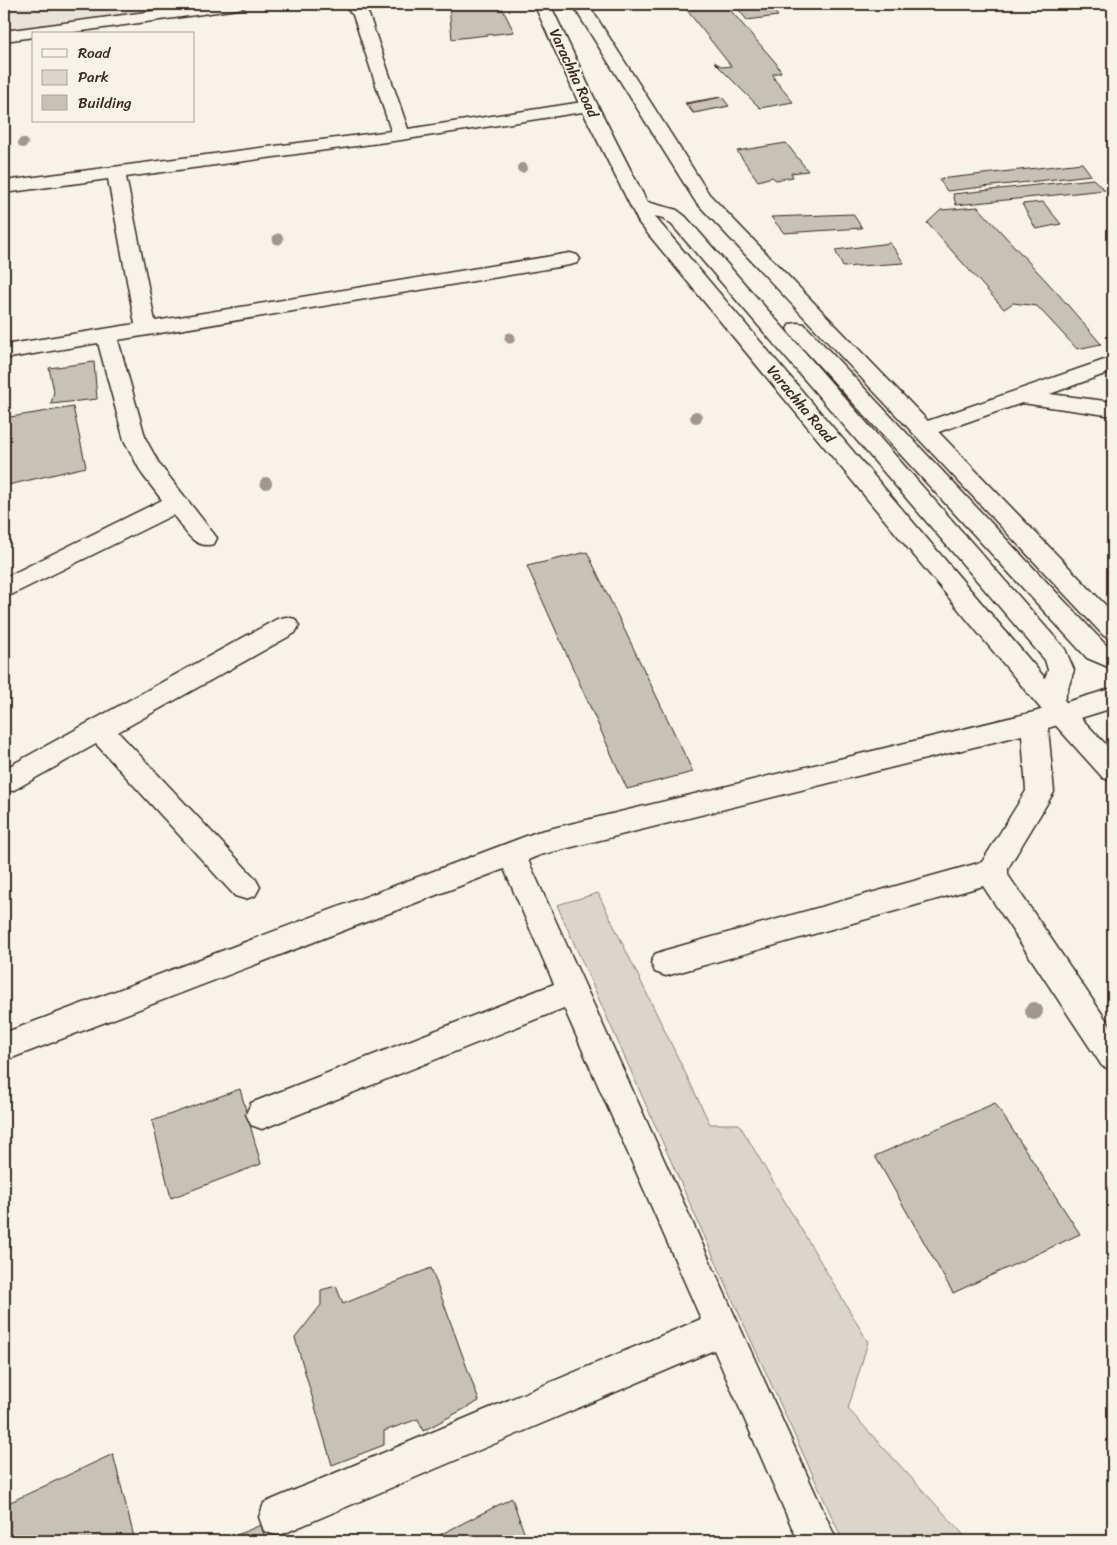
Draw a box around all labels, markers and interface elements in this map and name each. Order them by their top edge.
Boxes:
street label: Varachha Road [542,24,607,123]
legend [32,32,195,122]
text: Road [78,40,111,66]
text: Park [78,64,109,90]
text: Building [78,90,132,116]
street label: Varachha Road [760,359,842,450]

